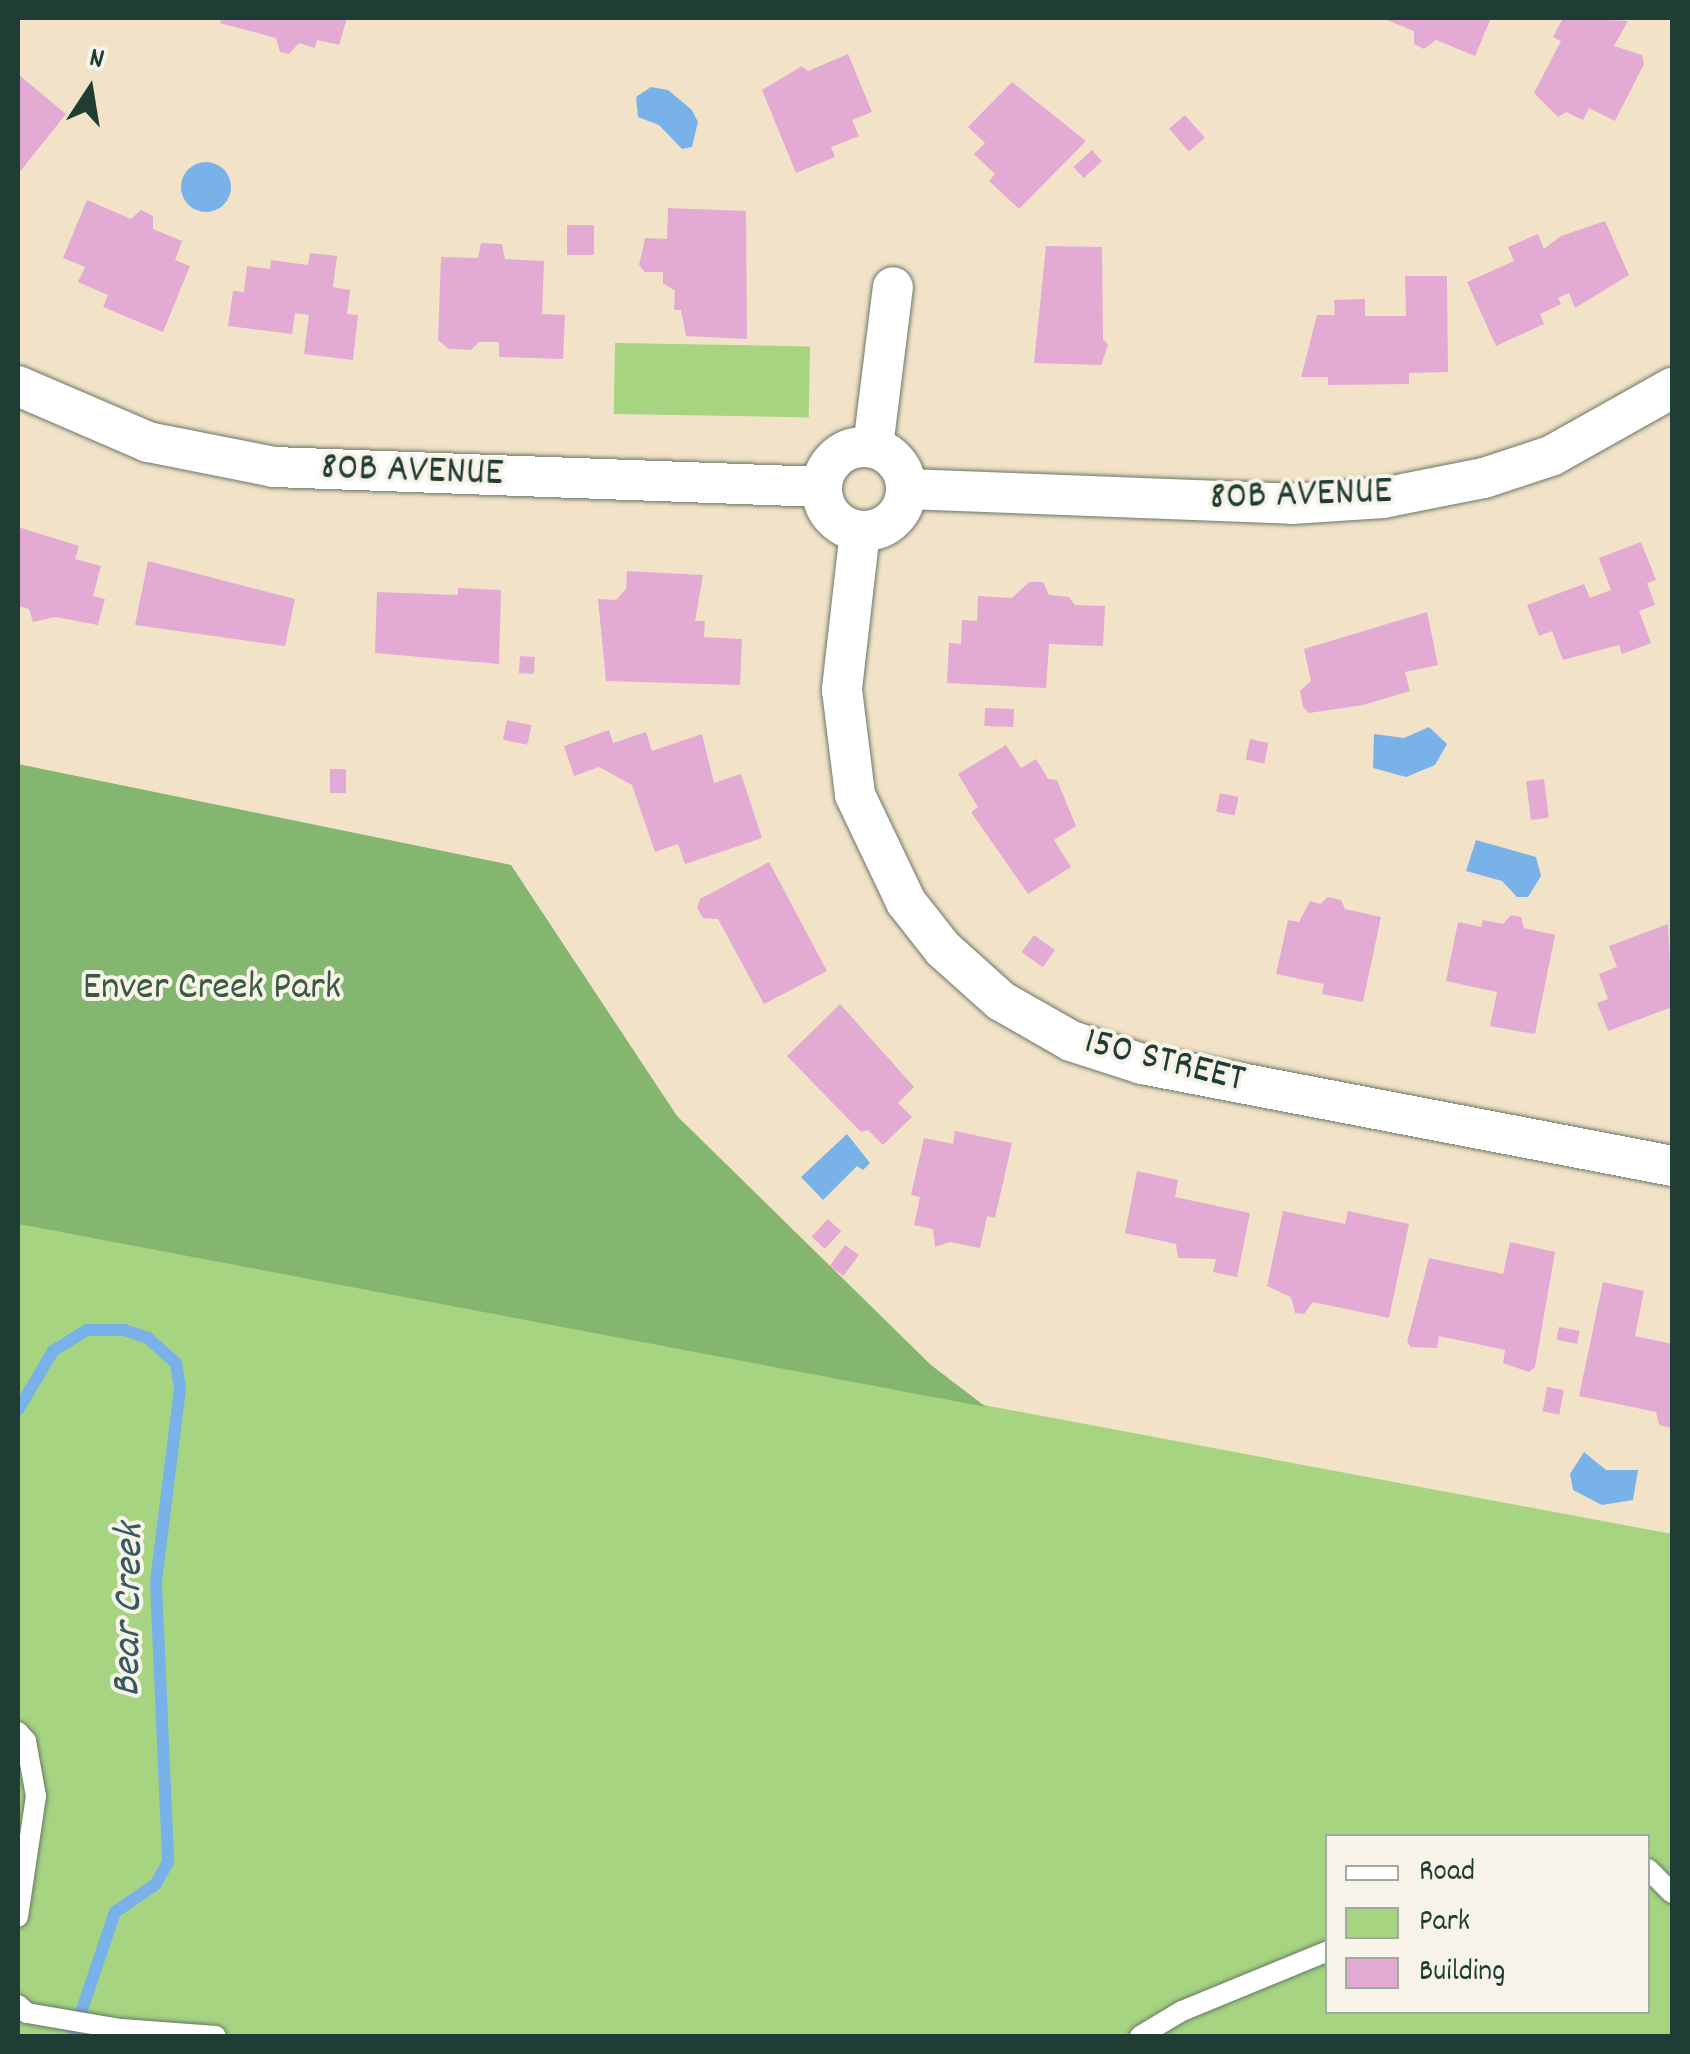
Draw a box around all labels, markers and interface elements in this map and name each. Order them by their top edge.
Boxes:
north arrow [40,40,140,140]
text: N [85,40,107,82]
street label: 80B AVENUE [320,446,504,500]
street label: 80B AVENUE [1209,470,1393,524]
park label: Enver Creek Park [83,966,341,1014]
street label: 150 STREET [1079,1020,1249,1106]
water label: Bear Creek [104,1523,158,1697]
legend [1325,1834,1650,2014]
text: Road [1419,1852,1475,1895]
text: Park [1419,1902,1470,1945]
text: Building [1419,1952,1505,1995]

